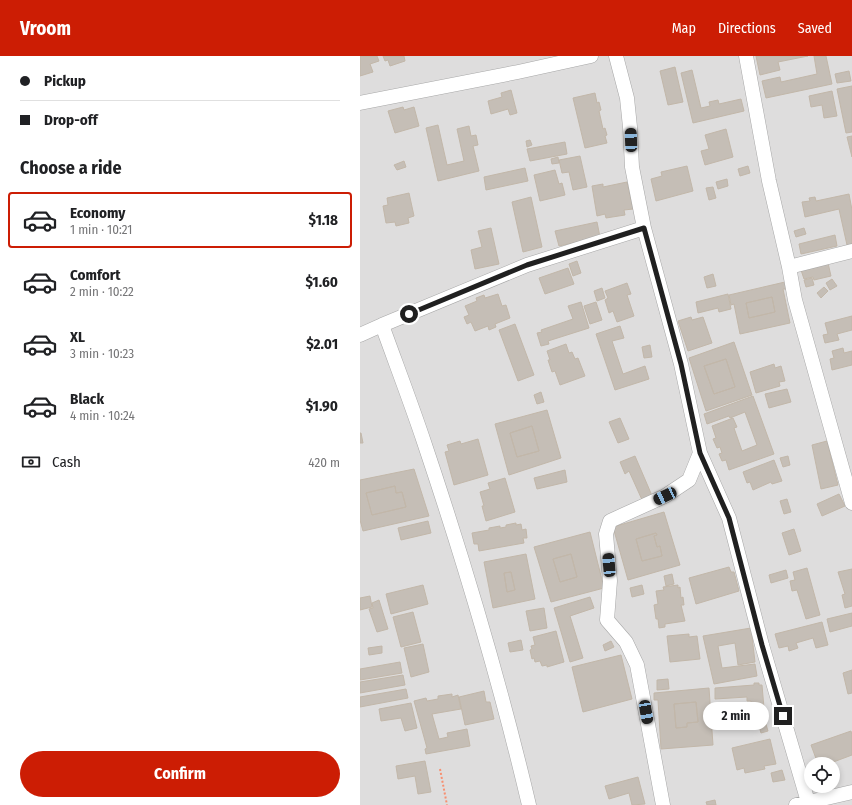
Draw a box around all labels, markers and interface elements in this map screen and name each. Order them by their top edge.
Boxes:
text: Vroom [20,17,71,40]
text: Map [672,20,696,37]
text: Directions [718,20,776,37]
text: Saved [798,20,832,37]
text: Pickup [44,72,86,90]
text: Drop-off [44,111,98,129]
car [625,128,637,152]
text: Choose a ride [20,157,122,179]
icon: car [22,202,58,238]
text: Economy [70,204,125,222]
text: $1.18 [309,211,338,229]
text: 1 min · 10:21 [70,222,132,237]
icon: car [22,264,58,300]
text: Comfort [70,266,121,284]
text: $1.60 [305,273,338,291]
text: 2 min · 10:22 [70,284,134,299]
route start [400,305,418,323]
icon: car [22,326,58,362]
text: XL [70,328,85,346]
text: $2.01 [306,335,338,353]
text: 3 min · 10:23 [70,346,134,361]
icon: car [22,388,58,424]
text: Black [70,390,104,408]
text: $1.90 [306,397,338,415]
text: 4 min · 10:24 [70,408,135,423]
icon: cash [20,451,42,473]
text: Cash [52,453,81,471]
text: 420 m [308,455,340,470]
car [652,485,678,507]
car [602,553,616,577]
car [638,699,654,725]
callout: 2 min [703,702,769,730]
route end [774,707,792,725]
text: 2 min [722,708,750,723]
button: Confirm [20,751,340,797]
map controls [804,757,840,793]
button: locate [804,757,840,793]

